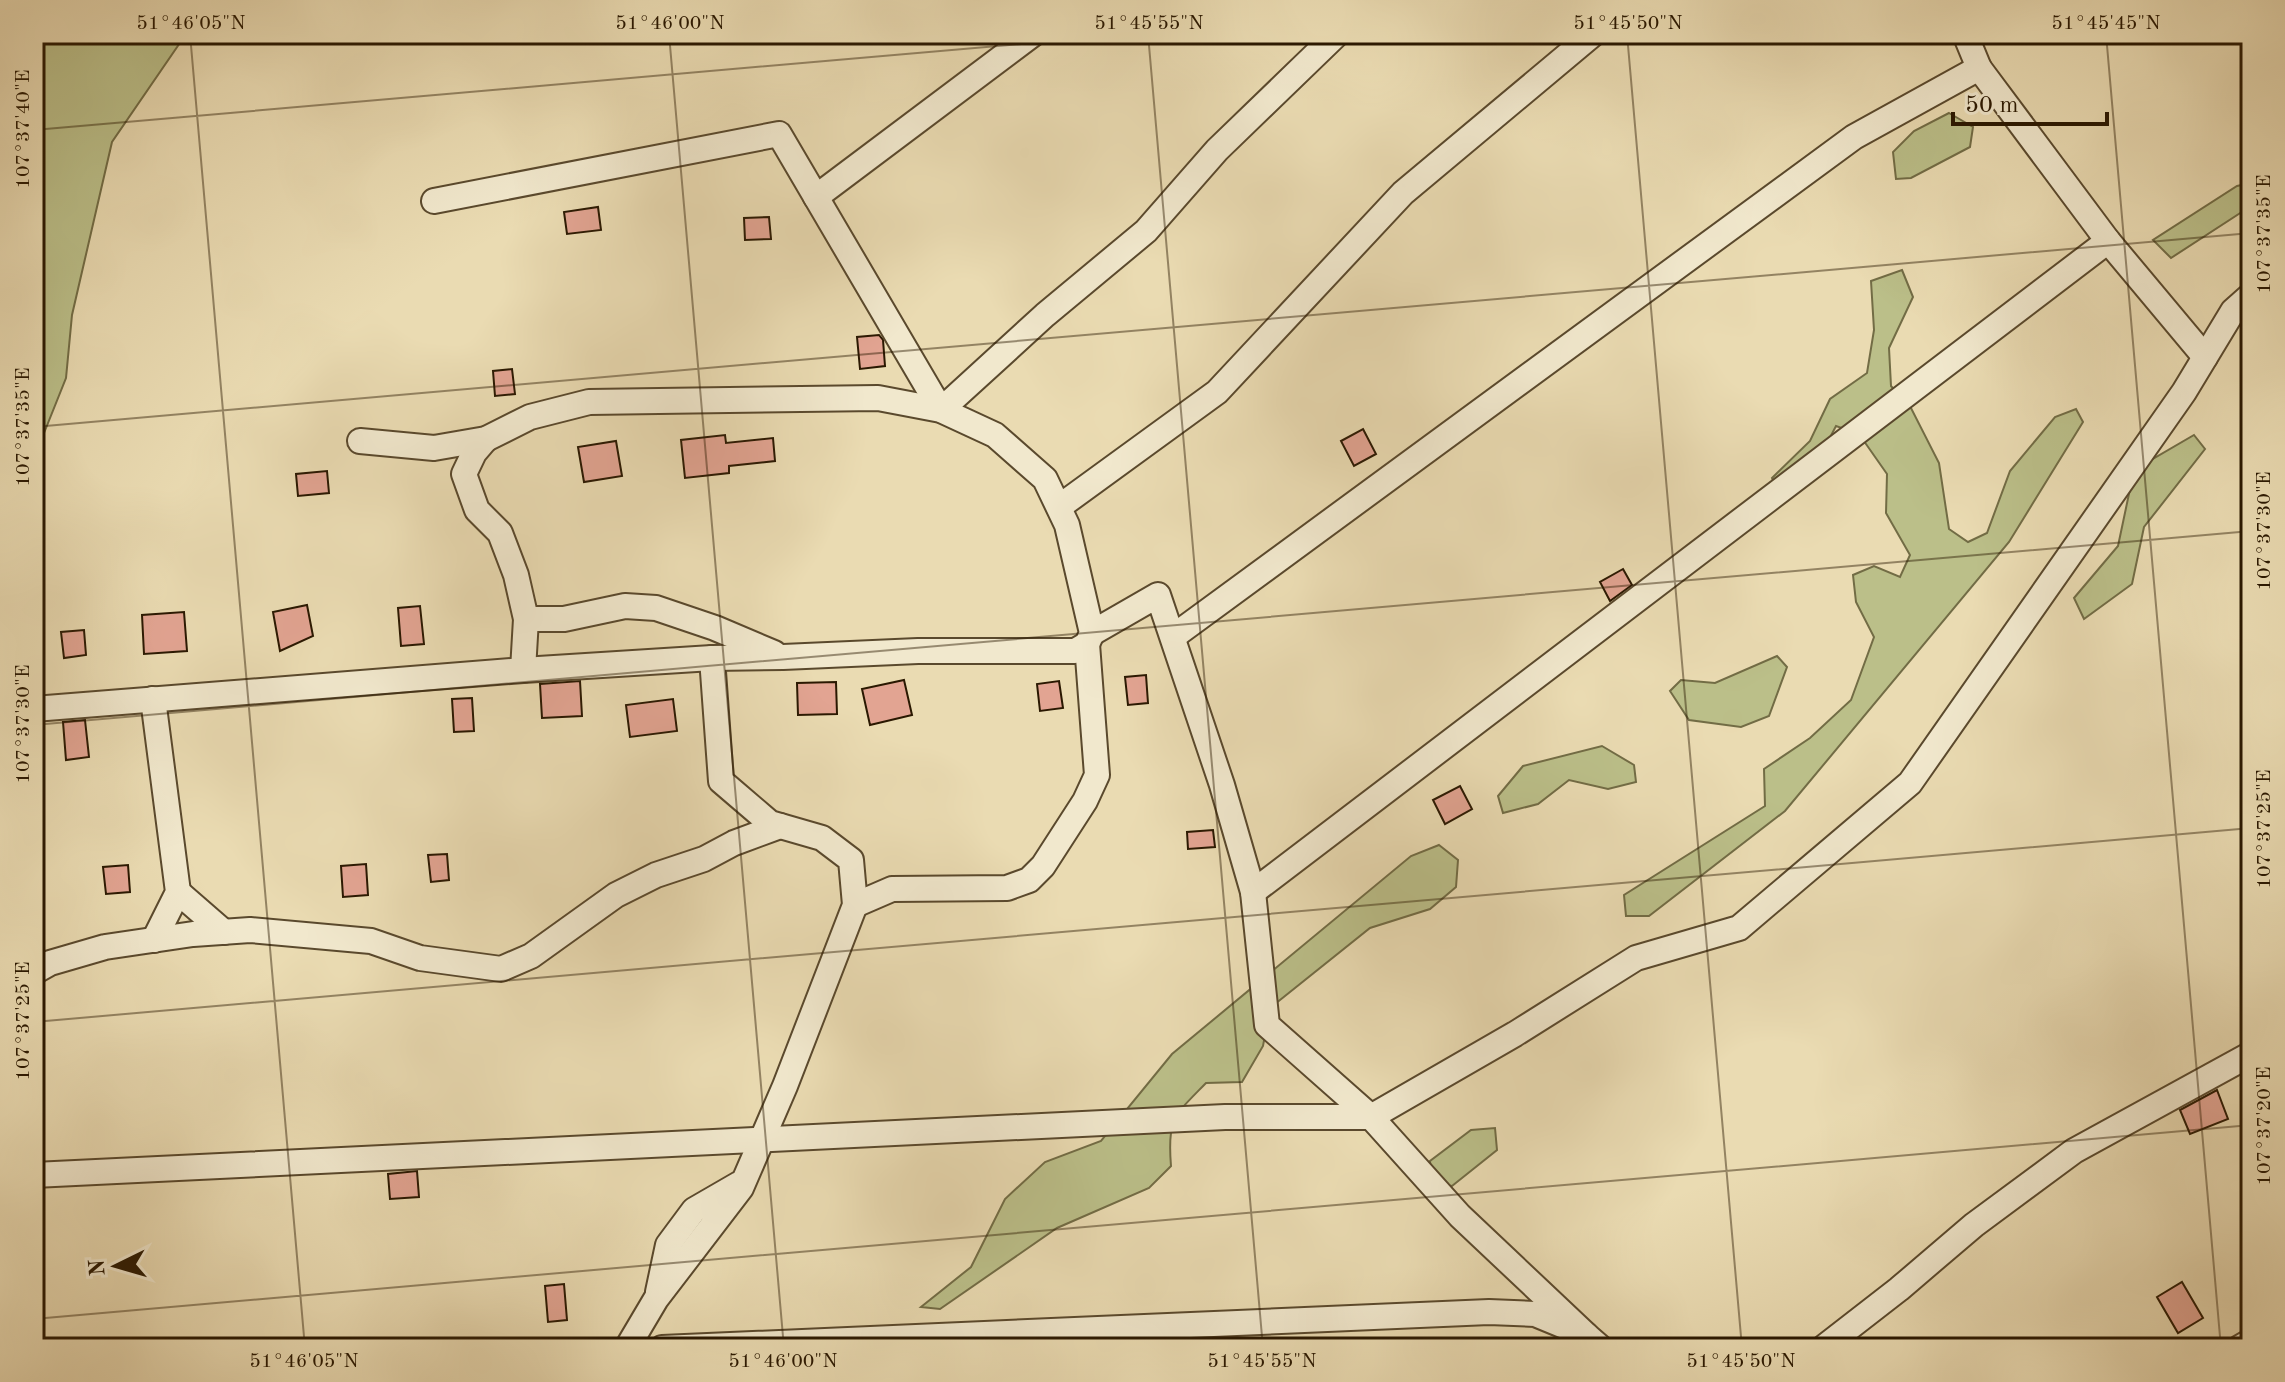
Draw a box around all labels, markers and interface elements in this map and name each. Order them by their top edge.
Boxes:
text: 51°46'05"N [136,14,246,34]
text: 51°46'00"N [615,14,725,34]
text: 51°45'55"N [1094,14,1204,34]
text: 51°45'50"N [1573,14,1683,34]
text: 51°45'45"N [2051,14,2161,34]
text: 107°37'40"E [14,69,34,189]
scale bar [1953,76,2107,126]
text: 50 m [1965,94,2019,118]
text: 107°37'35"E [2255,174,2275,294]
text: 107°37'35"E [14,367,34,487]
text: 107°37'30"E [2255,471,2275,591]
text: 107°37'30"E [14,664,34,784]
text: 107°37'25"E [2255,769,2275,889]
text: 107°37'25"E [14,961,34,1081]
text: 107°37'20"E [2255,1066,2275,1186]
north arrow [76,1226,156,1306]
text: N [86,1258,110,1277]
text: 51°46'05"N [249,1352,359,1372]
text: 51°46'00"N [728,1352,838,1372]
text: 51°45'55"N [1207,1352,1317,1372]
text: 51°45'50"N [1686,1352,1796,1372]

